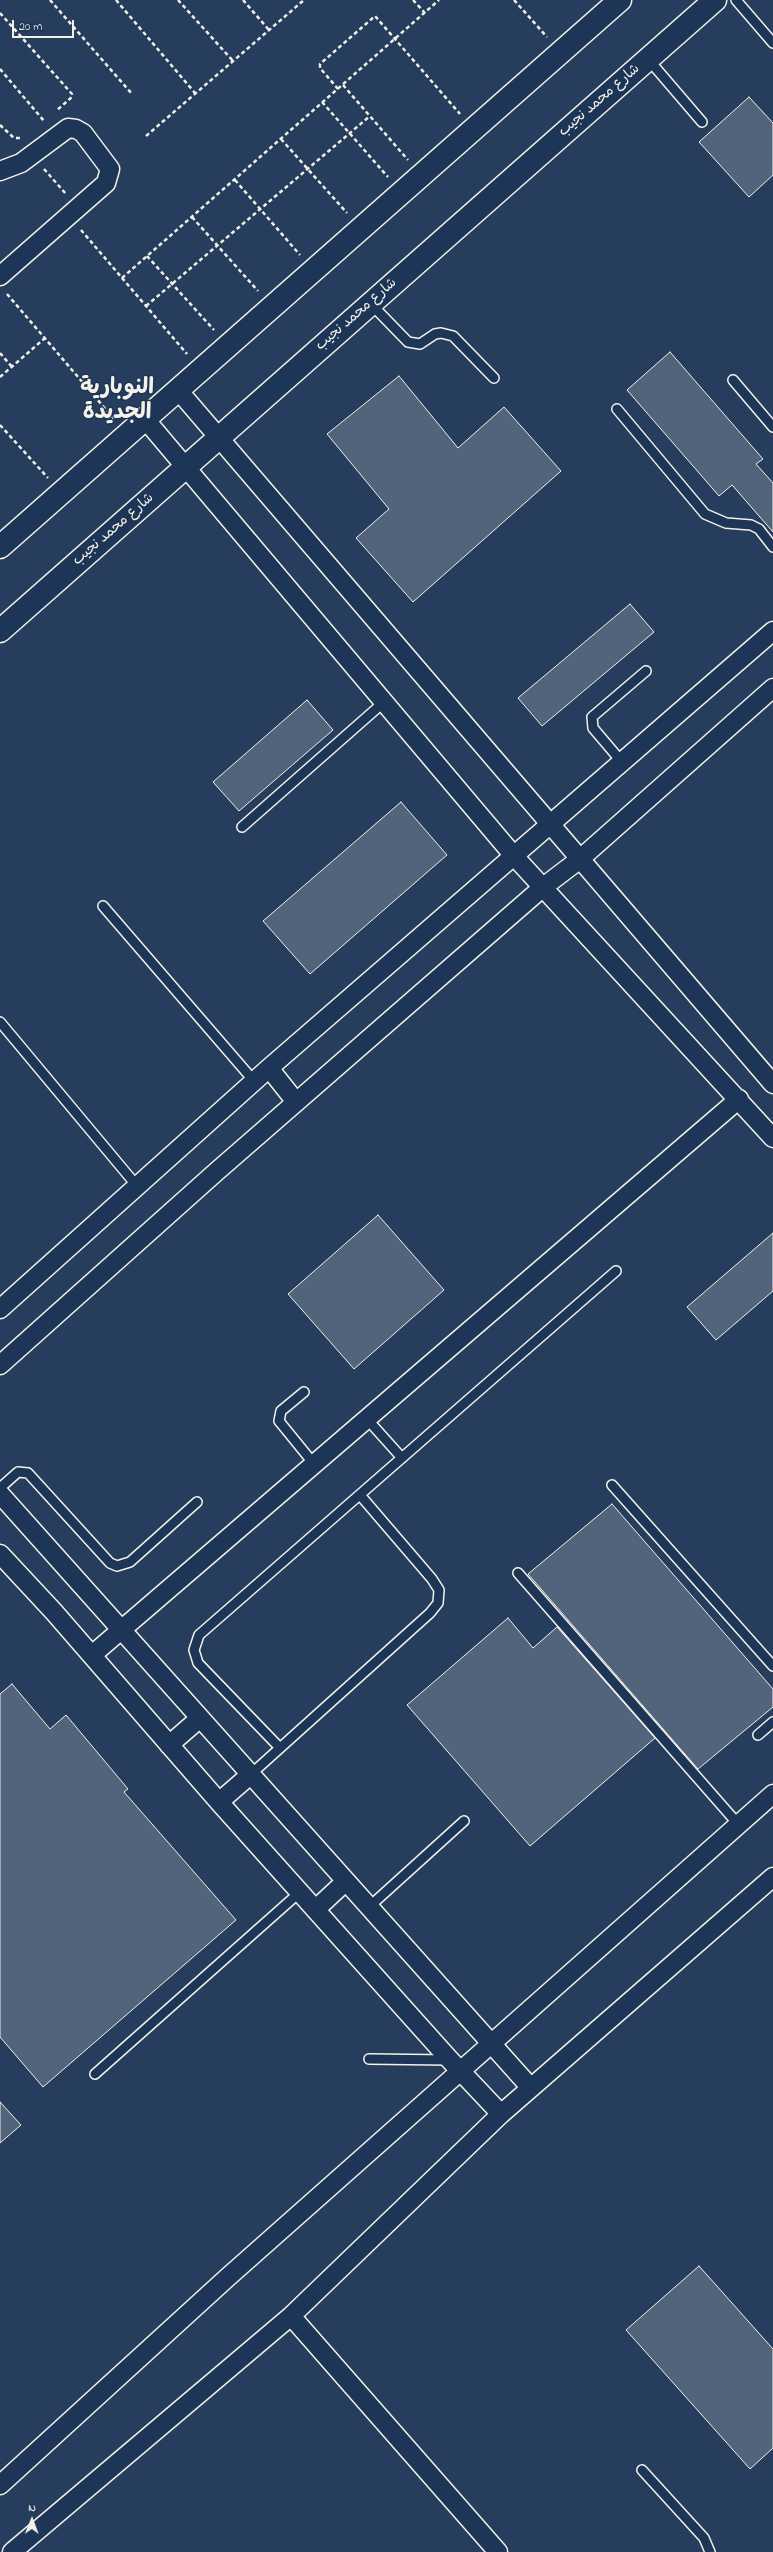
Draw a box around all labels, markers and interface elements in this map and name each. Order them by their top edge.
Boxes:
scale bar [14,12,76,38]
text: 20 m [19,18,42,36]
street label: شارع محمد نجيب [556,61,644,141]
street label: شارع محمد نجيب [313,275,401,355]
district label: النوبارية الجديدة [80,376,154,428]
street label: شارع محمد نجيب [70,490,158,570]
north arrow [12,2500,52,2540]
text: N [28,2500,36,2516]

